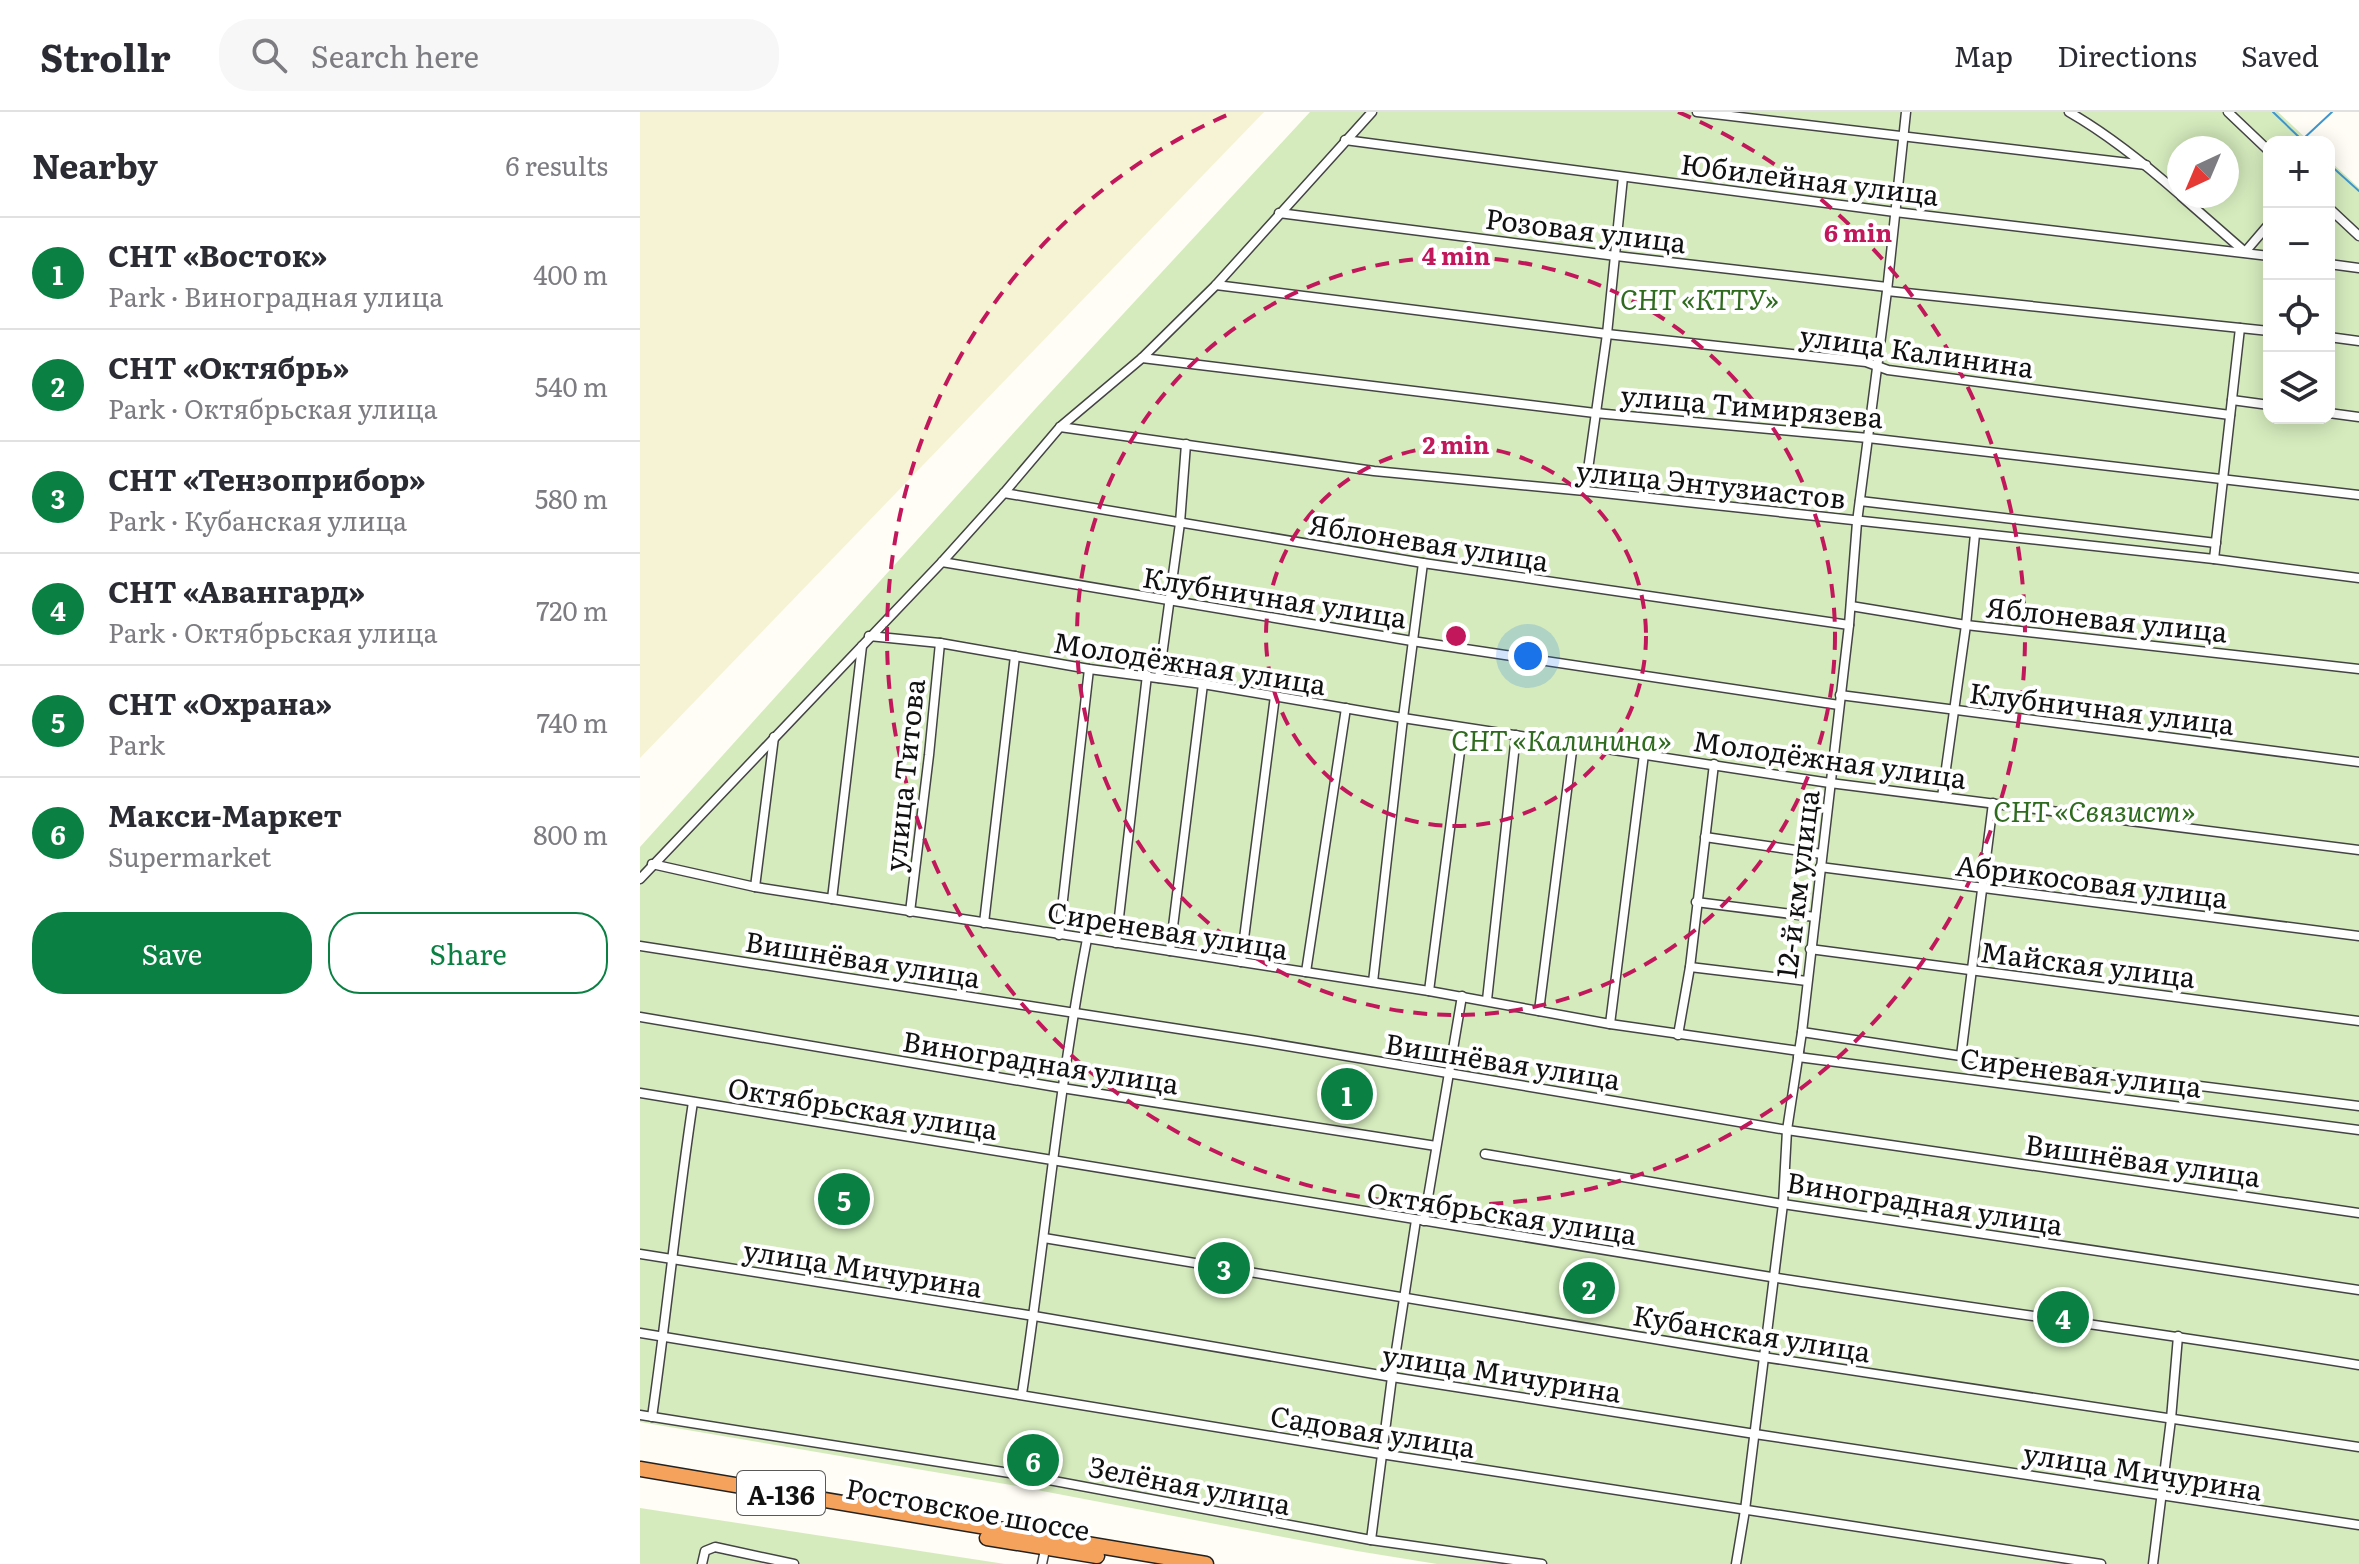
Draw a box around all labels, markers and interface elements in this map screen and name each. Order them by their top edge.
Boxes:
search box [219,19,779,91]
text: Strollr [40,27,171,84]
icon: search [247,33,291,77]
text: Search here [311,33,479,77]
text: Map [1954,34,2013,76]
text: Directions [2057,34,2197,76]
text: Saved [2241,34,2319,76]
north arrow [2167,136,2239,208]
map controls [2263,136,2335,424]
button: + [2263,136,2335,208]
text: Nearby [32,139,158,189]
street label: Юбилейная улица [1678,141,1942,215]
text: 6 results [505,145,608,184]
street label: Розовая улица [1483,196,1689,262]
button: − [2263,208,2335,280]
text: 6 min [1824,214,1892,249]
text: СНТ «Восток» [108,232,327,276]
text: 4 min [1422,237,1491,272]
text: 1 [53,254,63,293]
text: 400 m [533,254,608,293]
text: Park · Виноградная улица [108,276,443,315]
park label: СНТ «КТТУ» [1620,277,1778,319]
button: locate [2263,280,2335,352]
street label: улица Калинина [1797,313,2037,387]
text: СНТ «Октябрь» [108,344,349,388]
button: layers [2263,352,2335,424]
text: 2 [51,366,65,405]
text: 540 m [535,366,608,405]
street label: улица Тимирязева [1619,373,1885,437]
text: Park · Октябрьская улица [108,388,437,427]
text: 2 min [1422,426,1490,461]
street label: улица Энтузиастов [1574,448,1848,518]
text: СНТ «Тензоприбор» [108,456,426,500]
text: 3 [51,478,65,517]
text: 580 m [535,478,608,517]
text: Park · Кубанская улица [108,500,407,539]
street label: Яблоневая улица [1306,501,1552,581]
street label: Клубничная улица [1140,554,1410,638]
text: СНТ «Авангард» [108,568,365,612]
street label: Яблоневая улица [1984,584,2230,652]
text: 4 [50,590,66,629]
text: 720 m [536,590,608,629]
text: Park · Октябрьская улица [108,612,437,651]
street label: Молодёжная улица [1051,620,1329,704]
centre of rings [1442,622,1470,650]
your location [1508,636,1548,676]
street label: Клубничная улица [1967,670,2237,744]
street label: улица Титова [872,677,934,873]
text: СНТ «Охрана» [108,680,332,724]
text: 5 [51,702,65,741]
text: 740 m [537,702,608,741]
park label: СНТ «Калинина» [1451,718,1671,760]
street label: Молодёжная улица [1691,718,1969,798]
text: Park [108,724,165,763]
street label: 12-й км улица [1764,787,1828,981]
park label: СНТ «Связист» [1993,789,2195,831]
text: Макси-Маркет [108,792,342,836]
text: 6 [50,814,66,853]
text: 800 m [533,814,608,853]
text: Supermarket [108,836,271,875]
street label: Абрикосовая улица [1953,842,2231,918]
street label: Сиреневая улица [1045,889,1291,969]
button: Save [32,912,312,994]
button: Share [328,912,608,994]
street label: Вишнёвая улица [742,919,984,997]
street label: Майская улица [1978,929,2198,997]
street label: Виноградная улица [900,1018,1182,1104]
street label: Вишнёвая улица [1382,1021,1624,1099]
street label: Сиреневая улица [1958,1035,2204,1107]
pin: 1 [1321,1064,1373,1124]
street label: Октябрьская улица [725,1065,1001,1149]
street label: Вишнёвая улица [2022,1122,2264,1196]
street label: Виноградная улица [1784,1159,2066,1245]
pin: 5 [818,1169,870,1229]
street label: Октябрьская улица [1364,1170,1640,1254]
street label: улица Мичурина [740,1227,986,1307]
pin: 3 [1198,1238,1250,1298]
pin: 2 [1563,1258,1615,1318]
pin: 4 [2037,1287,2089,1347]
street label: Кубанская улица [1630,1292,1874,1372]
street label: улица Мичурина [1379,1332,1625,1412]
street label: Садовая улица [1267,1393,1479,1467]
pin: 6 [1007,1430,1059,1490]
street label: улица Мичурина [2020,1430,2266,1510]
street label: Зелёная улица [1085,1444,1295,1524]
street label: Ростовское шоссе [843,1466,1093,1550]
road number: А-136 [737,1471,825,1515]

